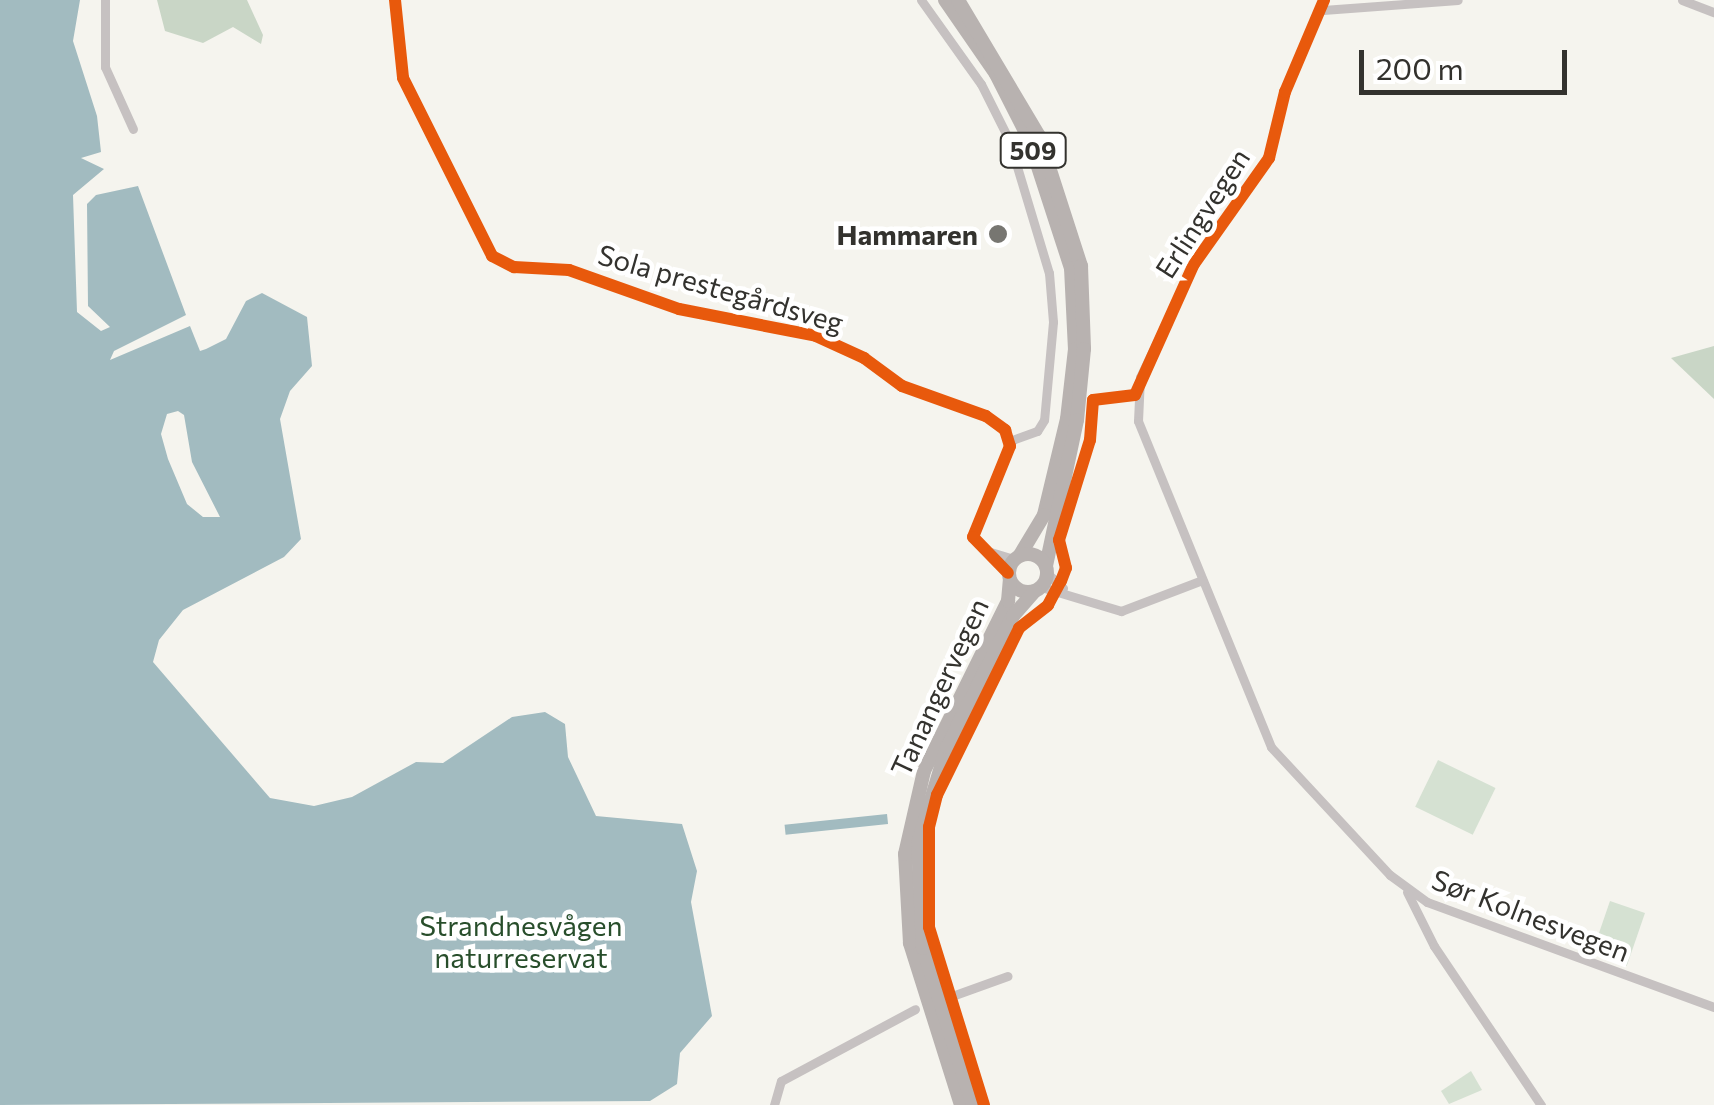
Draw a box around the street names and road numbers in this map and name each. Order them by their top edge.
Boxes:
road number: 509 [998,130,1068,170]
street label: Erlingvegen [1148,142,1256,284]
street label: Sola prestegårdsveg [594,237,848,339]
street label: Tanangervegen [883,593,995,781]
street label: Sør Kolnesvegen [1427,862,1635,968]

